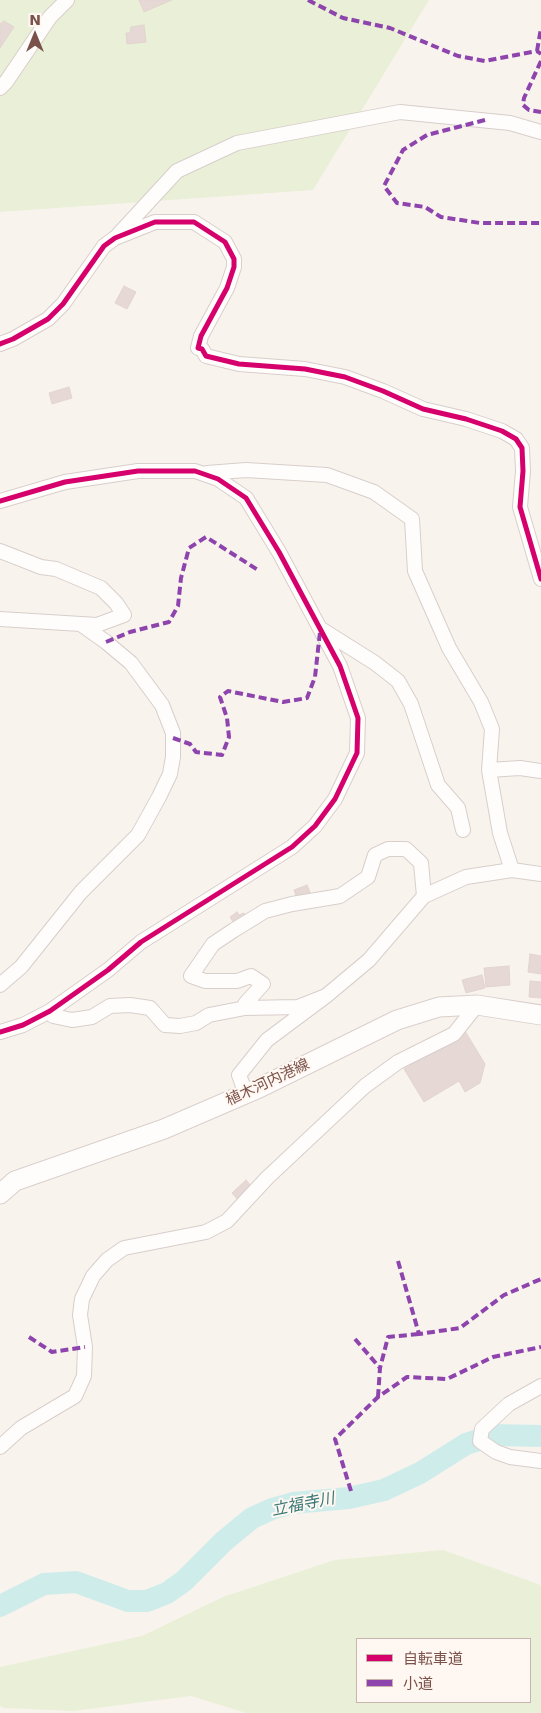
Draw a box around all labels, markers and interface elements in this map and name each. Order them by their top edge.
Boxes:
north arrow [10,10,60,60]
text: N [29,12,41,28]
street label: 植木河内港線 [223,1056,313,1110]
water label: 立福寺川 [270,1489,336,1521]
legend [356,1638,531,1703]
text: 自転車道 [403,1650,463,1668]
text: 小道 [403,1675,433,1693]

